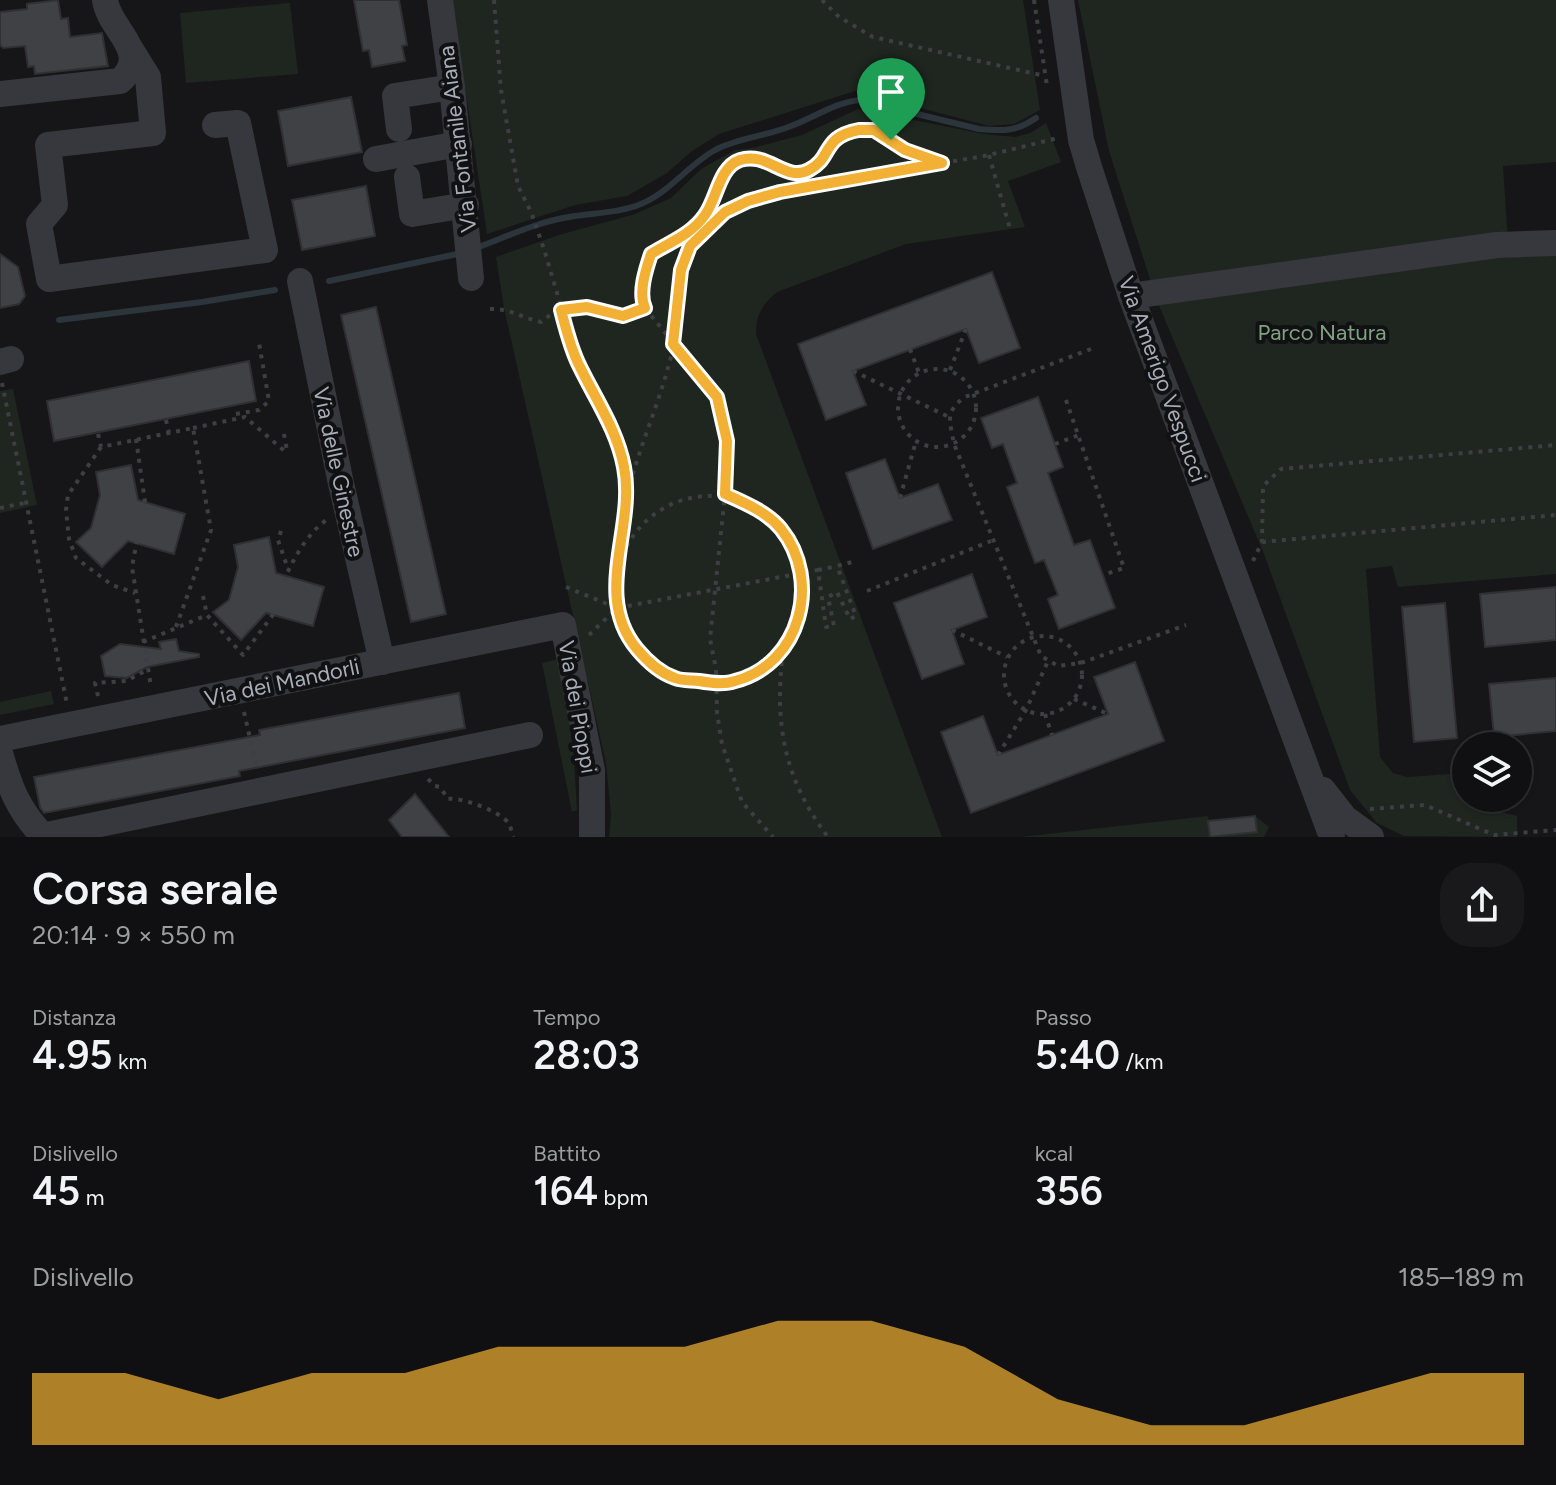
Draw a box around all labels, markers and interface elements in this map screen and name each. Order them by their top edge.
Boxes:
street label: Via Fontanile Aiana [433,44,482,234]
pin [857,58,925,140]
icon: arrive [869,70,913,114]
street label: Via Amerigo Vespucci [1113,273,1212,486]
park label: Parco Natura [1258,319,1386,346]
street label: Via delle Ginestre [307,385,370,560]
street label: Via dei Pioppi [553,639,602,775]
street label: Via dei Mandorli [202,653,362,712]
map controls [1452,732,1532,812]
button: layers [1452,732,1532,812]
text: Corsa serale [32,862,278,915]
button: share [1440,863,1524,947]
text: 20:14 · 9 × 550 m [32,919,235,951]
text: Distanza [32,1004,116,1031]
text: Tempo [533,1004,601,1031]
text: Passo [1035,1004,1092,1031]
text: 4.95 [32,1031,112,1079]
text: 28:03 [533,1031,640,1079]
text: 5:40 [1035,1031,1120,1079]
text: km [112,1048,147,1075]
text: /km [1120,1048,1163,1075]
text: Dislivello [32,1140,118,1167]
text: Battito [533,1140,601,1167]
text: kcal [1035,1140,1073,1167]
text: 45 [32,1167,80,1215]
text: 164 [533,1167,598,1215]
text: 356 [1035,1167,1103,1215]
text: m [80,1184,104,1211]
text: bpm [598,1184,648,1211]
text: Dislivello [32,1261,134,1293]
text: 185–189 m [1398,1261,1524,1293]

